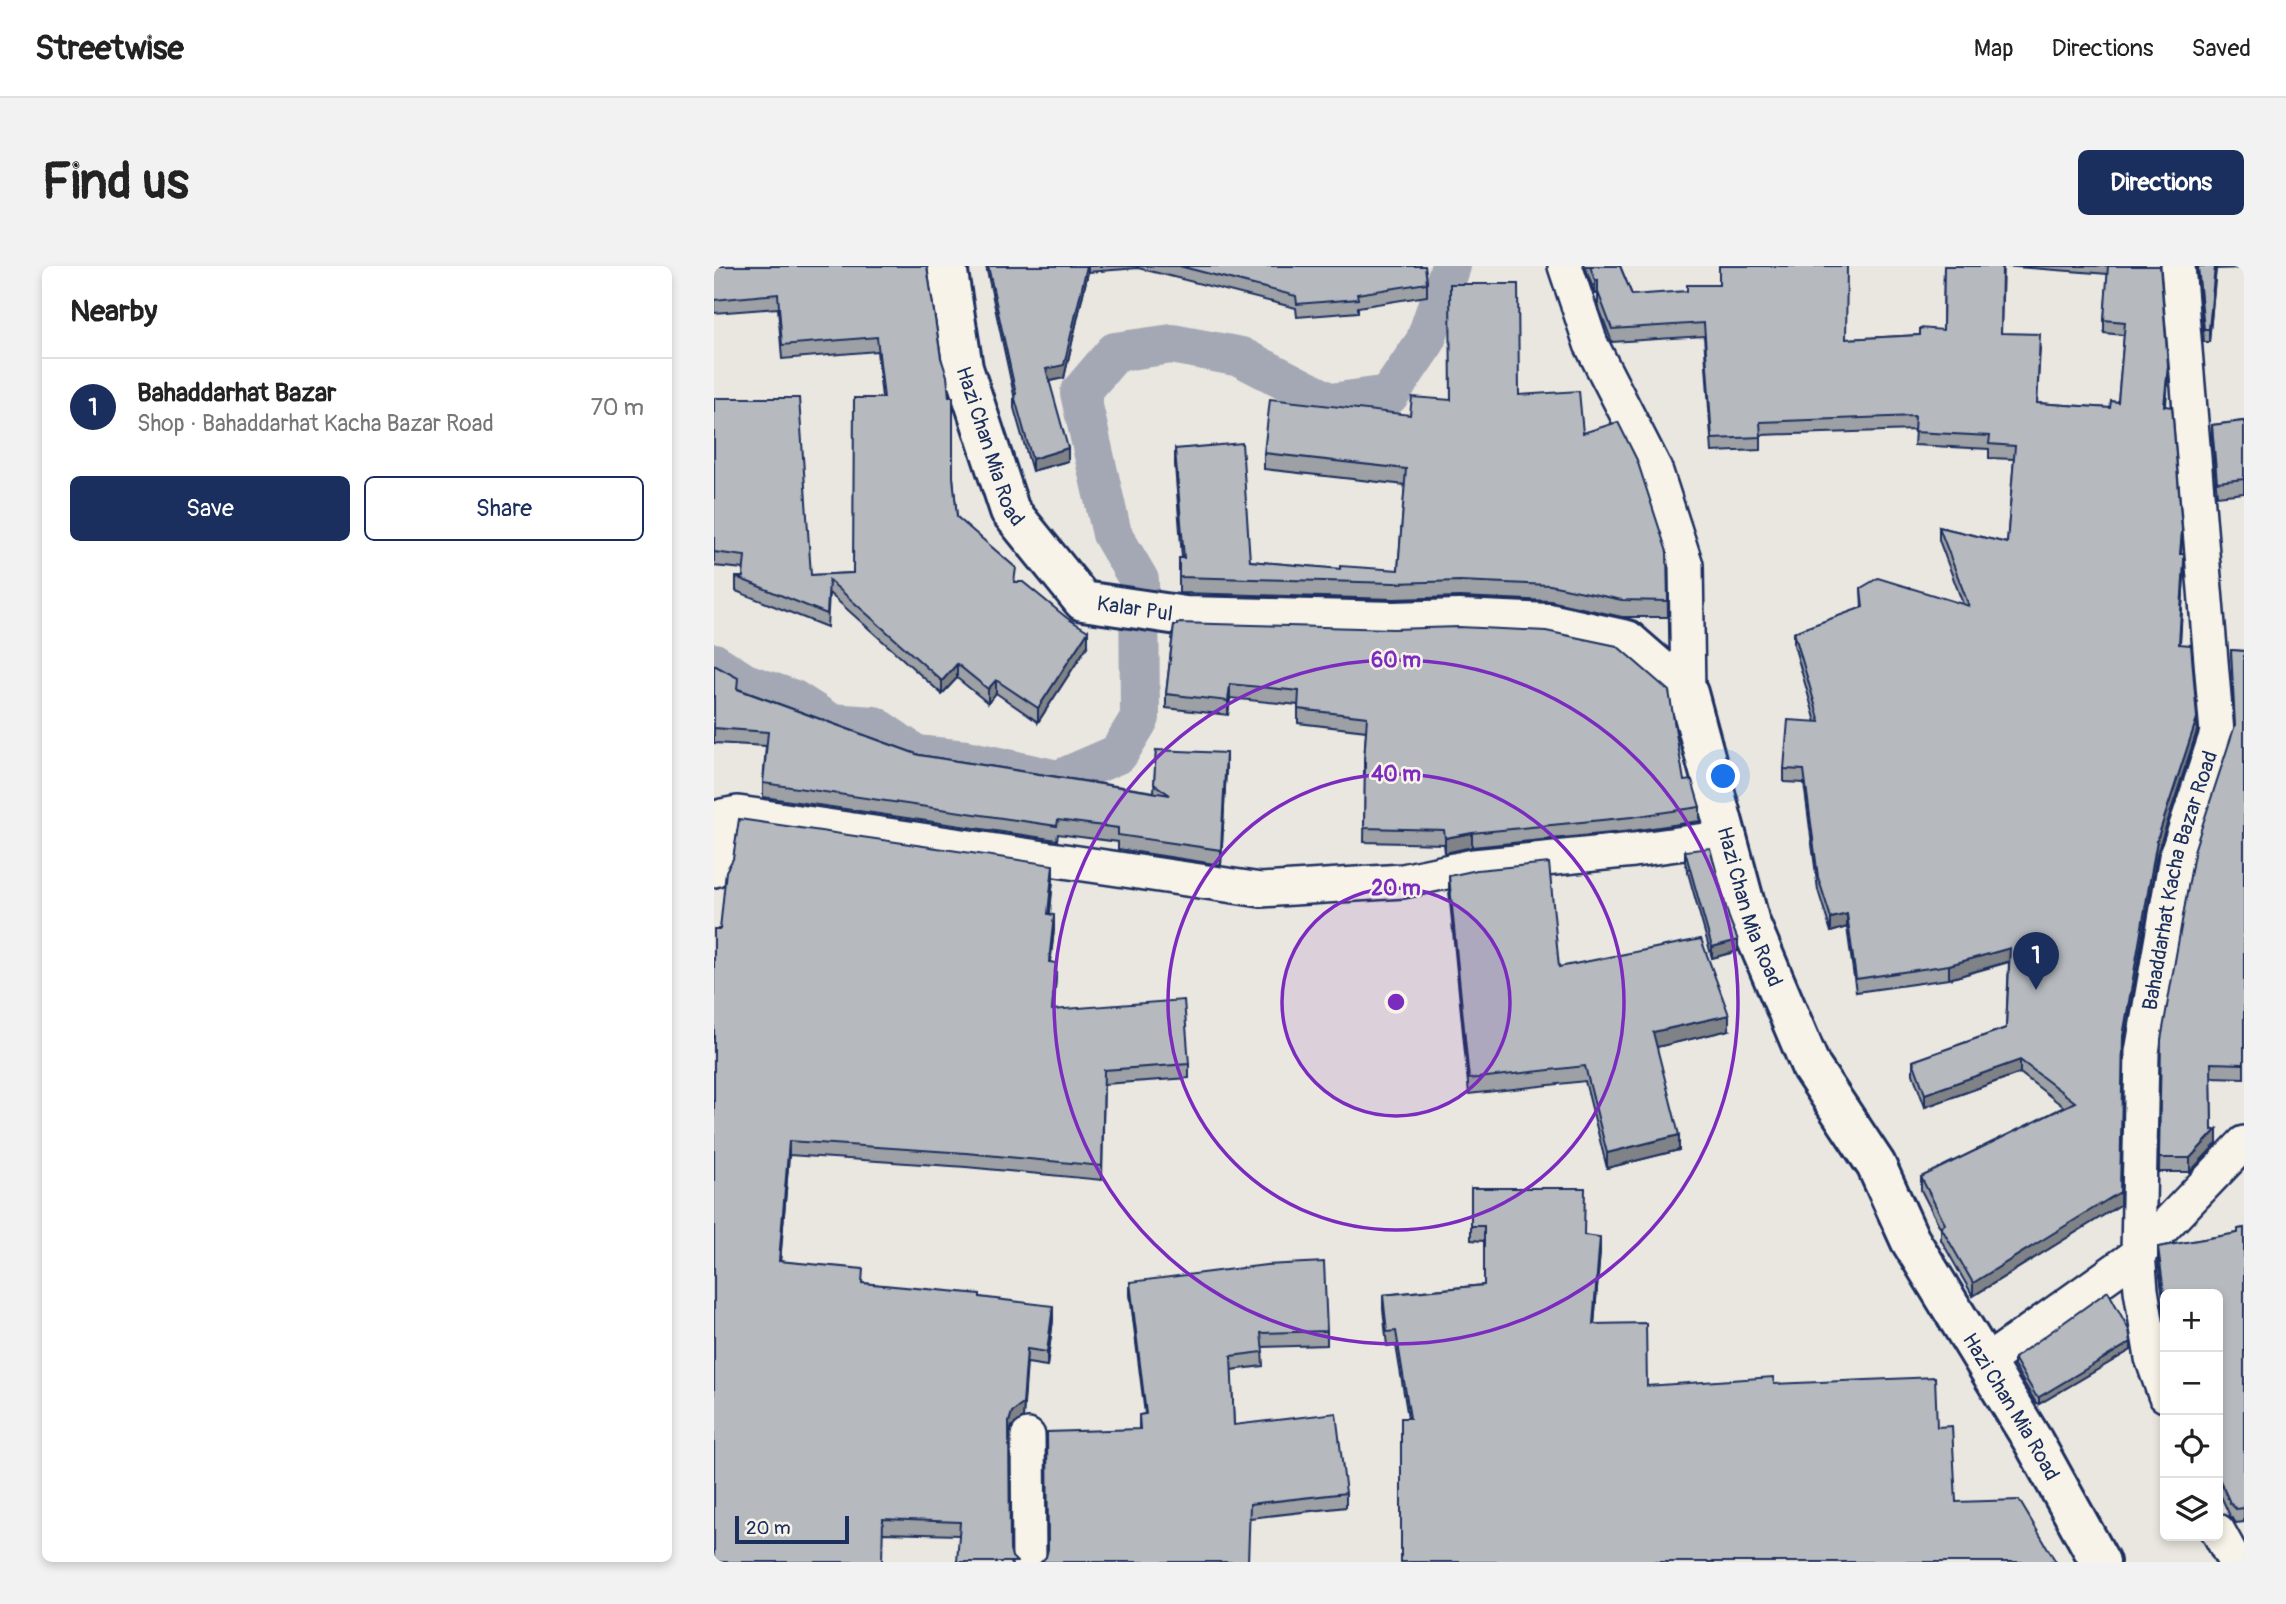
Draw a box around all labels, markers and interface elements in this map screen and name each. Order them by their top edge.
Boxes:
text: Streetwise [35,28,184,69]
text: Map [1974,34,2014,63]
text: Directions [2052,34,2153,63]
text: Saved [2191,34,2251,63]
button: Directions [2078,150,2244,215]
text: Find us [42,152,189,213]
text: Nearby [70,293,157,330]
street label: Hazi Chan Mia Road [950,363,1031,532]
text: Bahaddarhat Bazar [137,377,336,409]
text: 1 [89,393,98,422]
text: 70 m [591,393,644,422]
text: Shop · Bahaddarhat Kacha Bazar Road [137,409,494,438]
button: Save [70,476,350,541]
button: Share [364,476,644,541]
street label: Kalar Pul [1095,590,1175,628]
text: 60 m [1371,647,1421,674]
street label: Bahaddarhat Kacha Bazar Road [2136,747,2224,1012]
your location [1706,759,1740,793]
text: 40 m [1371,761,1421,788]
street label: Hazi Chan Mia Road [1711,823,1789,991]
text: 20 m [1371,875,1421,902]
pin: 1 [2013,932,2059,990]
centre of rings [1384,990,1408,1014]
map controls [2160,1289,2223,1541]
button: + [2160,1289,2223,1352]
street label: Hazi Chan Mia Road [1957,1328,2066,1485]
button: − [2160,1352,2223,1415]
button: locate [2160,1415,2223,1478]
button: layers [2160,1478,2223,1541]
scale bar [735,1513,849,1545]
text: 20 m [746,1516,791,1540]

